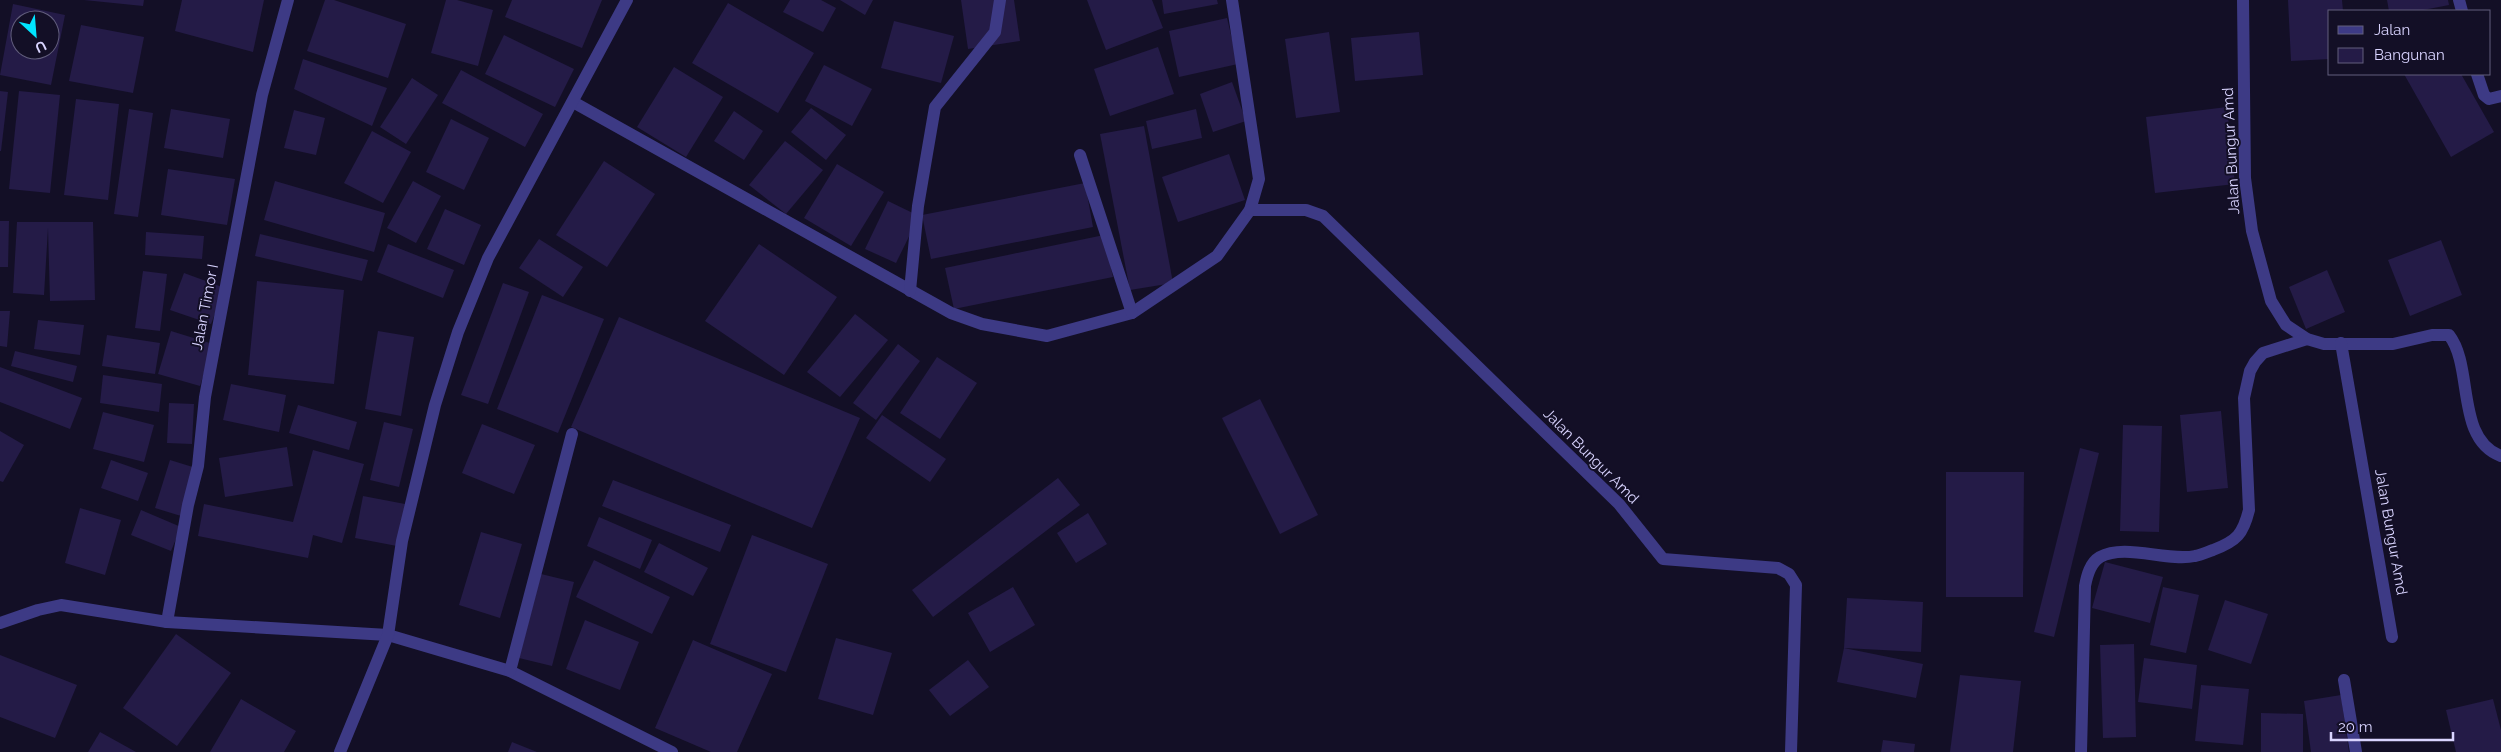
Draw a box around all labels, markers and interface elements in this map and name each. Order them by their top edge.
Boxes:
north arrow [10,10,60,60]
legend [2328,10,2491,75]
text: Jalan [2374,21,2410,39]
text: U [32,37,49,56]
text: Bangunan [2374,46,2445,64]
street label: Jalan Bungur Amd [2219,87,2243,215]
street label: Jalan Timor I [188,262,222,352]
street label: Jalan Bungur Amd [1540,405,1642,507]
street label: Jalan Bungur Amd [2371,468,2411,596]
scale bar [2331,710,2454,742]
text: 20 m [2338,718,2373,736]

